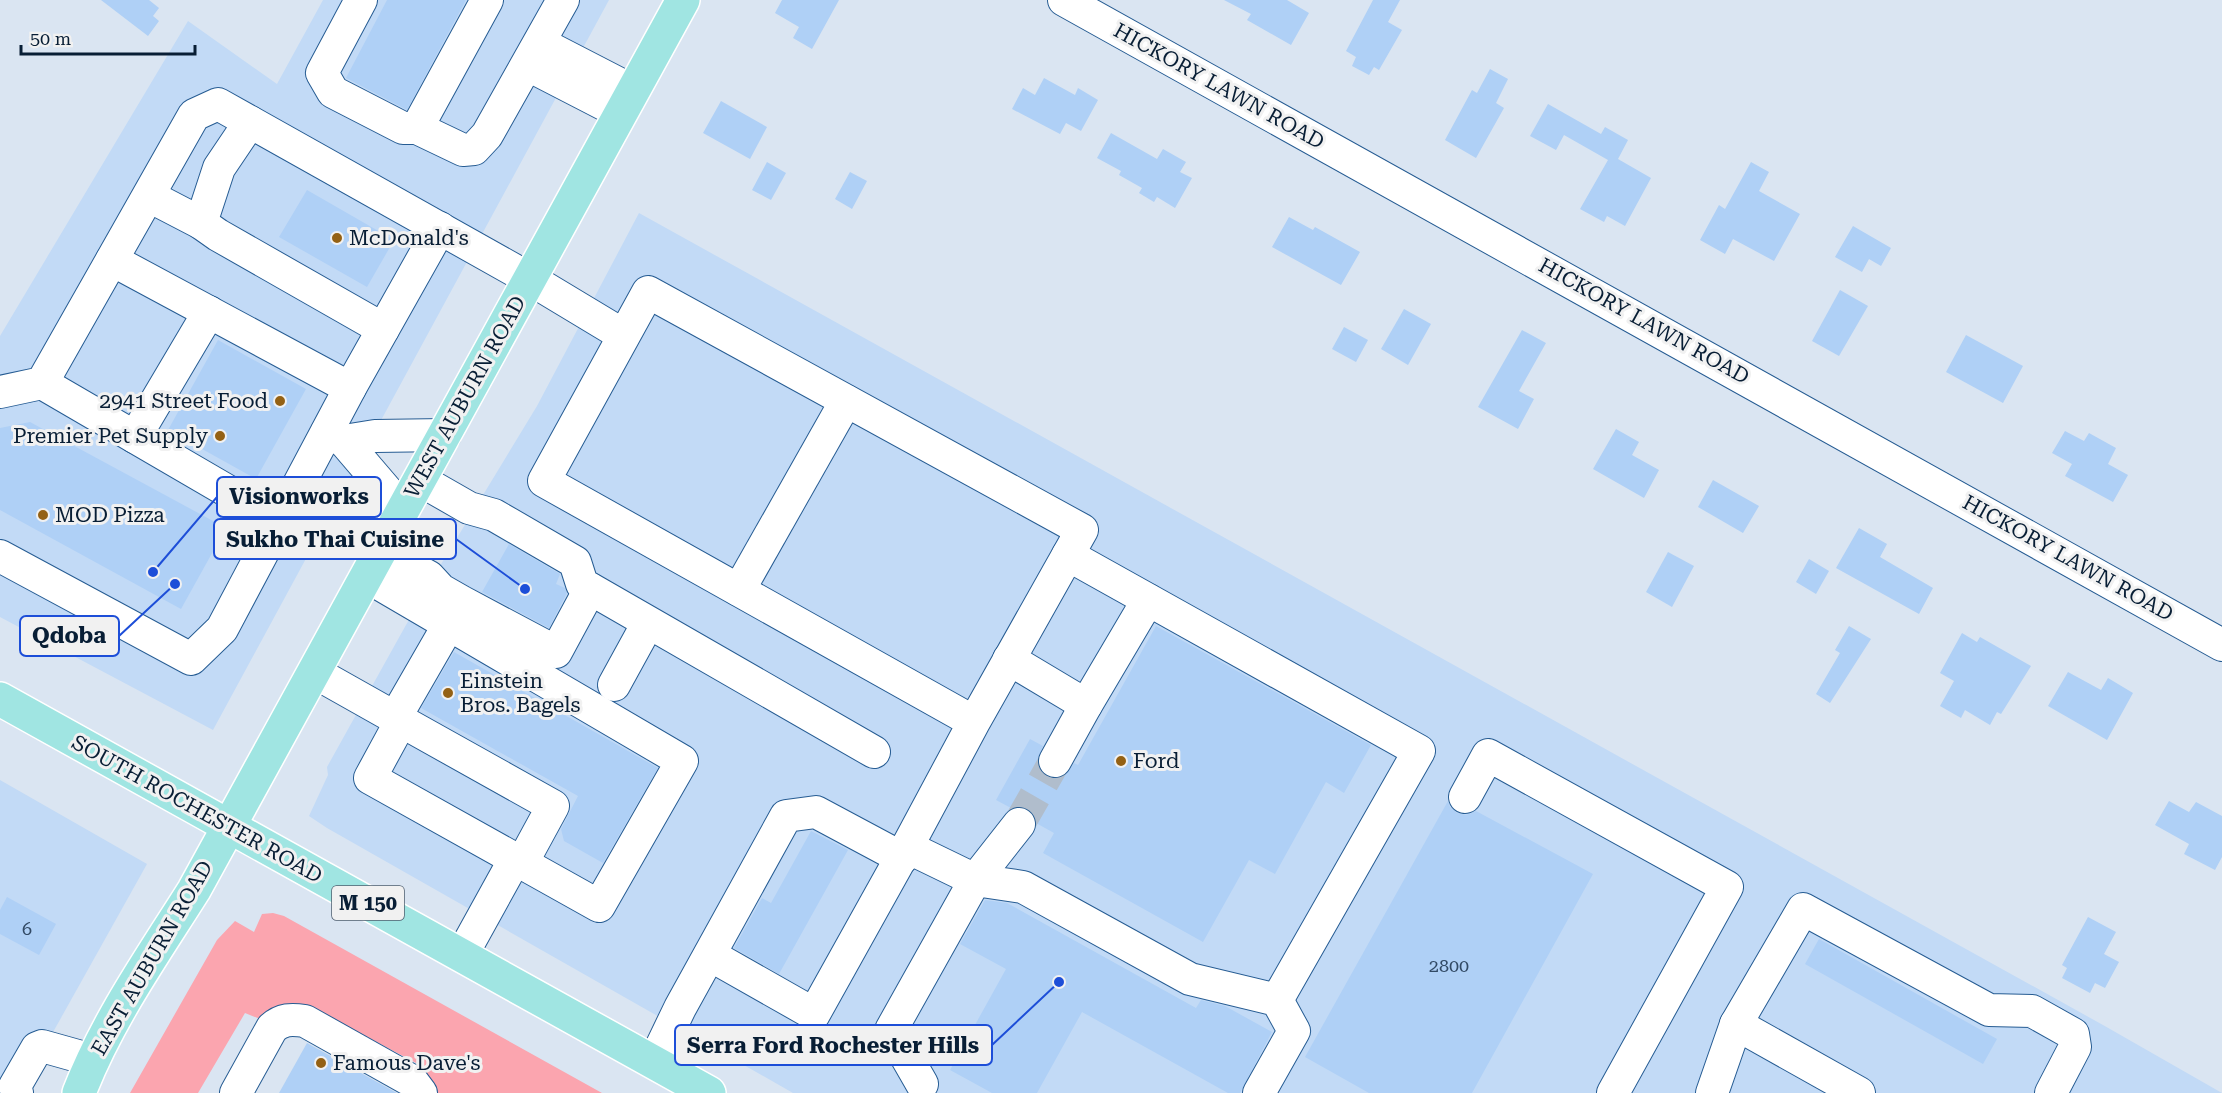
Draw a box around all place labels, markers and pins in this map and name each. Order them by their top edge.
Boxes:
place label: McDonald's [349,226,469,250]
marker: McDonald's [330,231,344,245]
place label: 2941 Street Food [99,389,269,413]
marker: 2941 Street Food [273,394,287,408]
place label: Premier Pet Supply [13,424,209,448]
marker: Premier Pet Supply [213,429,227,443]
callout: Visionworks [217,477,381,517]
place label: MOD Pizza [55,503,165,527]
marker: MOD Pizza [36,508,50,522]
callout: Sukho Thai Cuisine [214,519,456,559]
callout: Qdoba [20,616,119,656]
place label: Einstein Bros. Bagels [460,669,581,717]
marker: Einstein Bros. Bagels [441,686,455,700]
place label: Ford [1133,749,1180,773]
marker: Ford [1114,754,1128,768]
callout: Serra Ford Rochester Hills [675,1025,992,1065]
place label: Famous Dave's [333,1051,481,1075]
marker: Famous Dave's [314,1056,328,1070]

